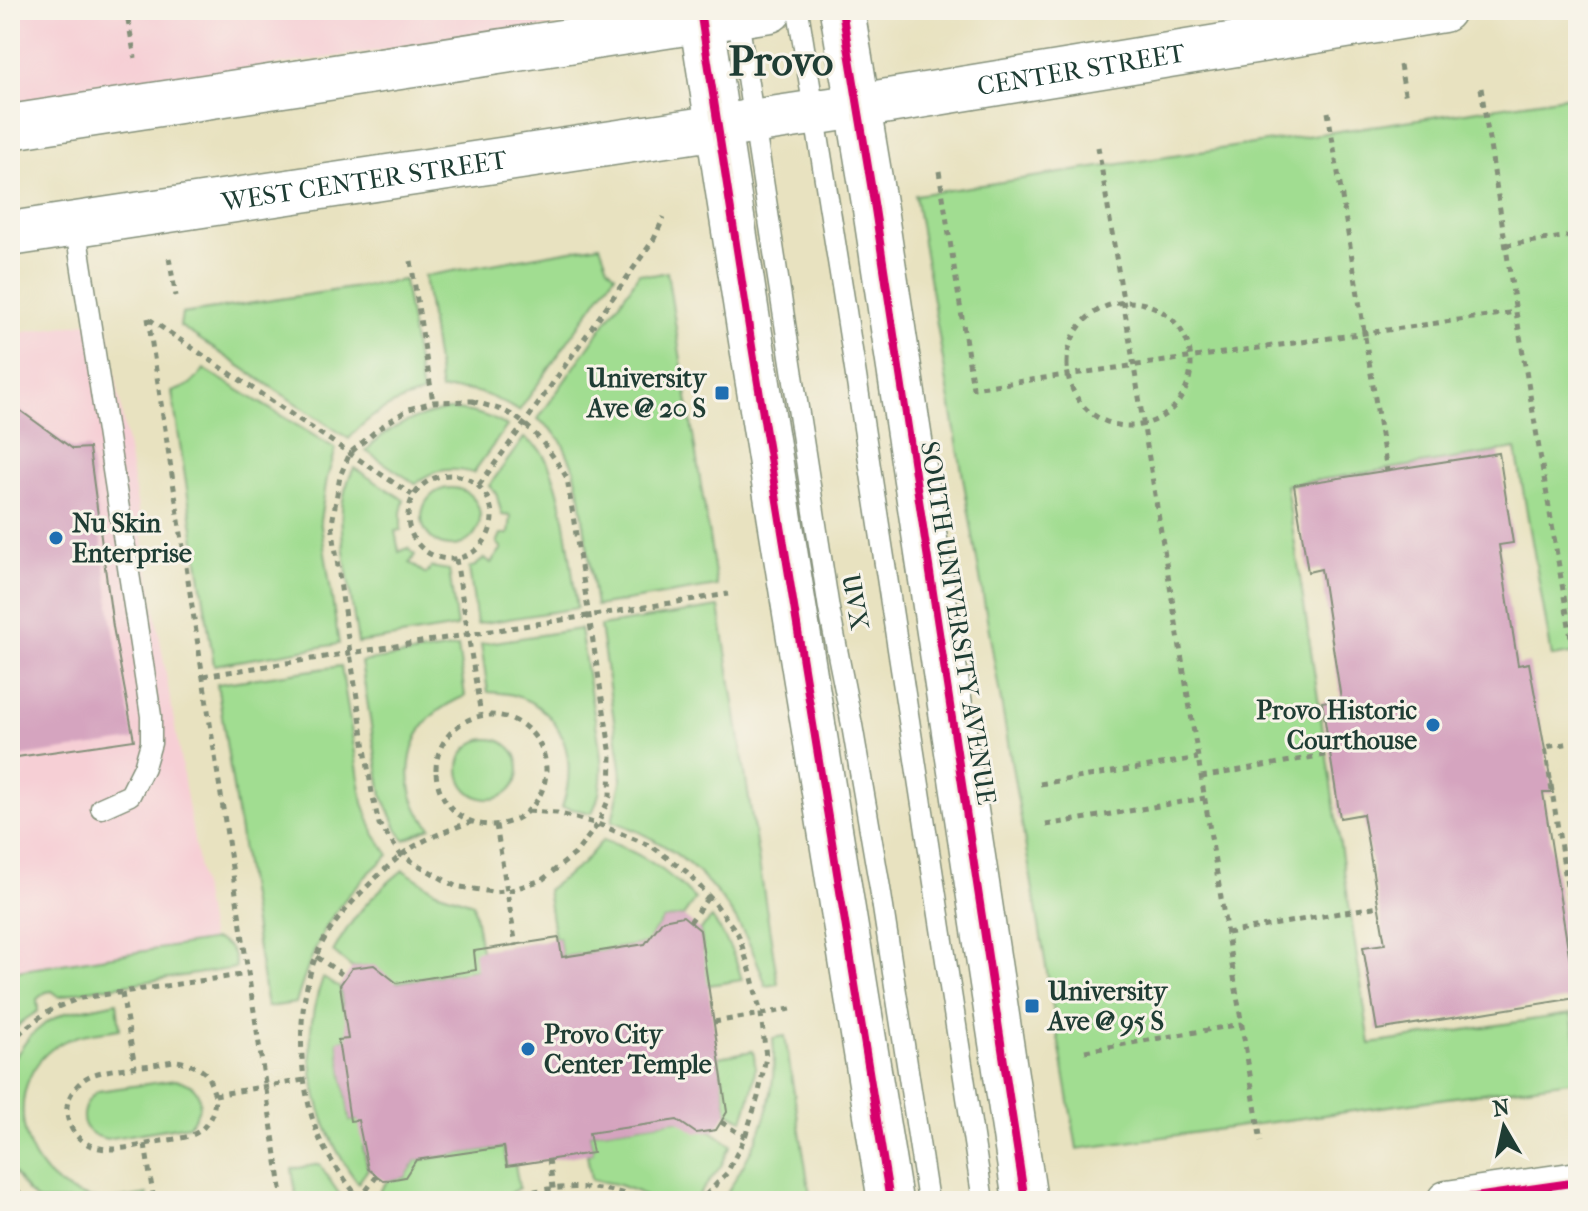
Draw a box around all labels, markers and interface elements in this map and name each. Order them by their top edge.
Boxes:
district label: Provo [729,37,833,86]
street label: CENTER STREET [975,37,1188,102]
street label: WEST CENTER STREET [218,144,509,218]
place label: University Ave @ 20 S [585,363,708,424]
marker: University Ave @ 20 S [713,384,731,402]
street label: SOUTH UNIVERSITY AVENUE [914,439,1002,807]
place label: Nu Skin Enterprise [72,508,192,569]
marker: Nu Skin Enterprise [47,529,65,547]
street label: UVX [835,571,875,633]
place label: Provo Historic Courthouse [1256,695,1418,756]
marker: Provo Historic Courthouse [1424,716,1442,734]
place label: University Ave @ 95 S [1046,976,1169,1037]
marker: University Ave @ 95 S [1023,997,1041,1015]
place label: Provo City Center Temple [544,1019,712,1080]
marker: Provo City Center Temple [519,1040,537,1058]
north arrow [1464,1087,1544,1167]
text: N [1491,1094,1512,1122]

